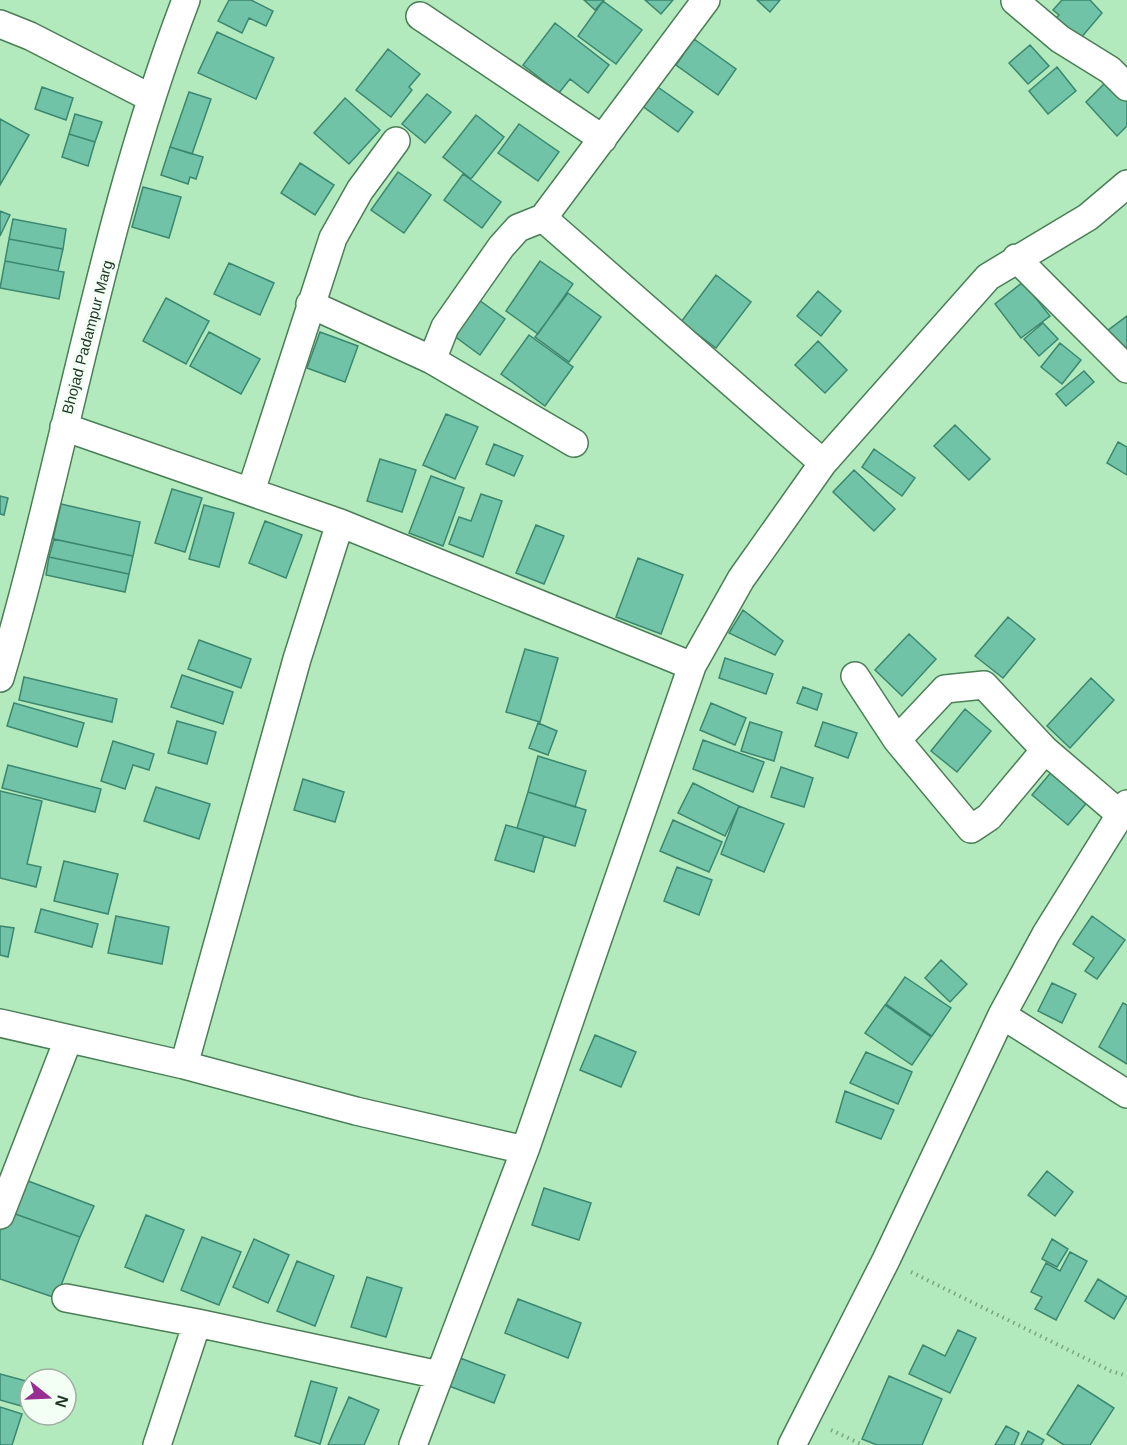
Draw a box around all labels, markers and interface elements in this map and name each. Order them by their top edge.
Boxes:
street label: Bhojad Padampur Marg [58,258,116,416]
north arrow [18,1367,78,1427]
text: N [52,1393,72,1410]

